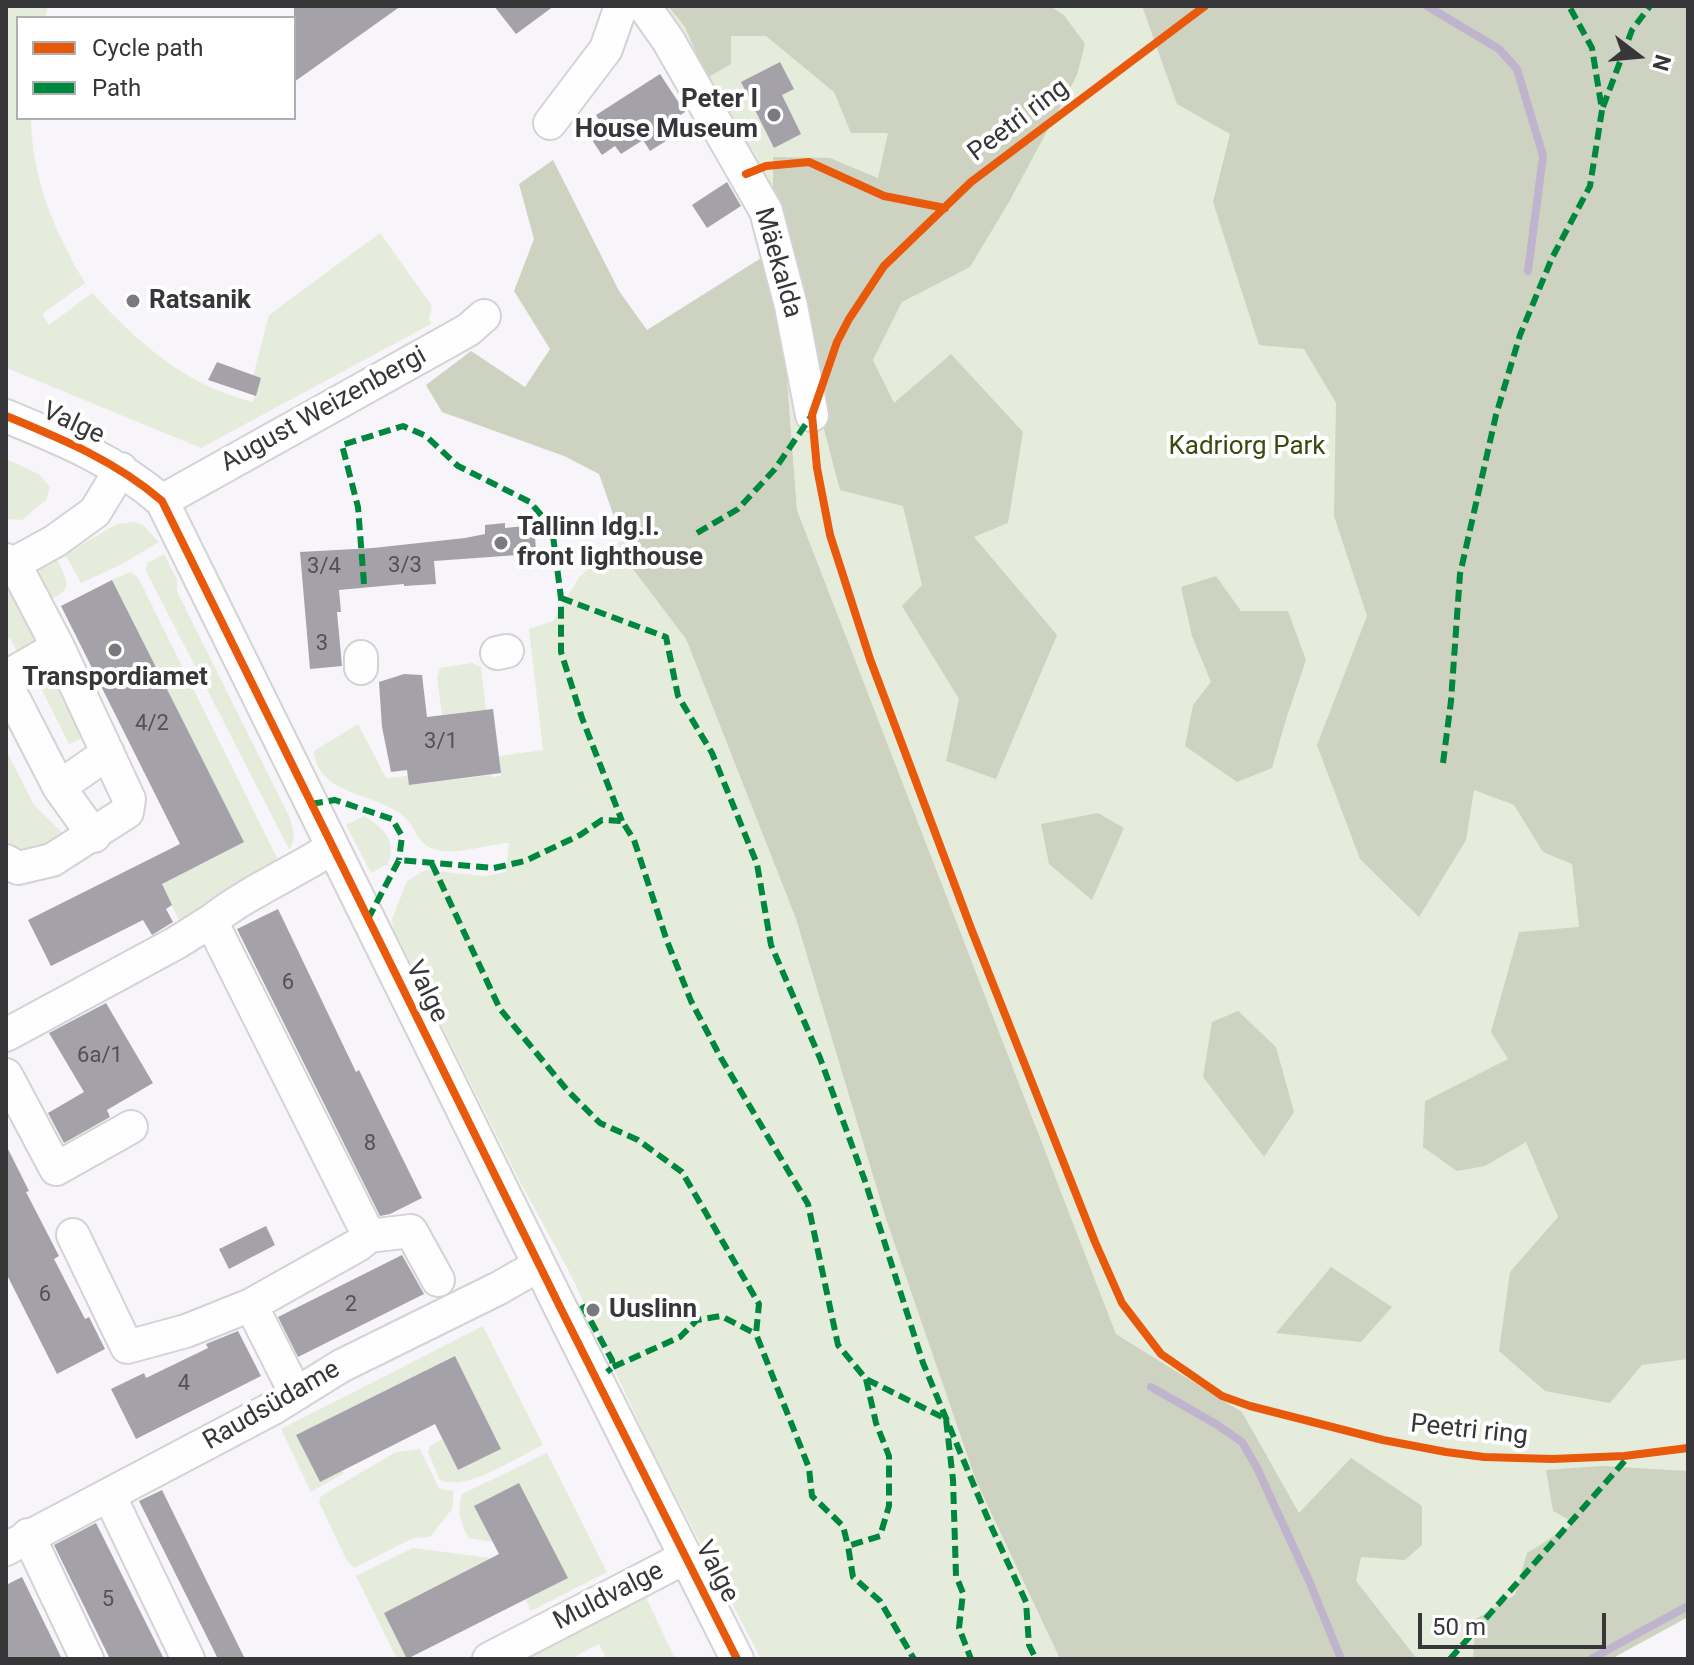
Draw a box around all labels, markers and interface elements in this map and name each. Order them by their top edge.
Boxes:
legend [16,16,296,120]
north arrow [1598,16,1678,96]
text: Cycle path [92,34,204,62]
text: N [1647,52,1676,74]
street label: Peetri ring [962,73,1076,169]
text: Path [92,74,141,102]
place label: Peter I House Museum [575,84,758,146]
marker: Peter I House Museum [765,106,783,124]
street label: Mäekalda [746,204,808,322]
place label: Ratsanik [149,285,251,317]
marker: Ratsanik [124,292,142,310]
street label: August Weizenbergi [216,341,432,479]
street label: Valge [37,396,109,452]
park label: Kadriorg Park [1168,431,1326,463]
place label: Tallinn ldg.l. front lighthouse [517,512,703,574]
marker: Tallinn ldg.l. front lighthouse [492,534,510,552]
house number: 3/3 [388,553,422,579]
house number: 3/4 [307,554,341,580]
house number: 3 [316,631,328,657]
marker: Transpordiamet [106,641,124,659]
place label: Transpordiamet [22,662,208,694]
house number: 4/2 [135,711,169,737]
house number: 3/1 [424,729,458,755]
street label: Valge [398,956,454,1028]
house number: 6 [282,970,294,996]
house number: 6a/1 [77,1043,123,1069]
house number: 8 [364,1131,376,1157]
house number: 6 [39,1282,51,1308]
house number: 2 [345,1292,357,1318]
place label: Uuslinn [609,1294,697,1326]
marker: Uuslinn [584,1301,602,1319]
street label: Raudsüdame [198,1354,346,1458]
house number: 4 [178,1371,190,1397]
street label: Peetri ring [1409,1409,1529,1453]
street label: Valge [687,1536,745,1608]
street label: Muldvalge [549,1556,669,1638]
house number: 5 [102,1587,114,1613]
scale bar [1422,1597,1610,1647]
text: 50 m [1432,1613,1486,1641]

